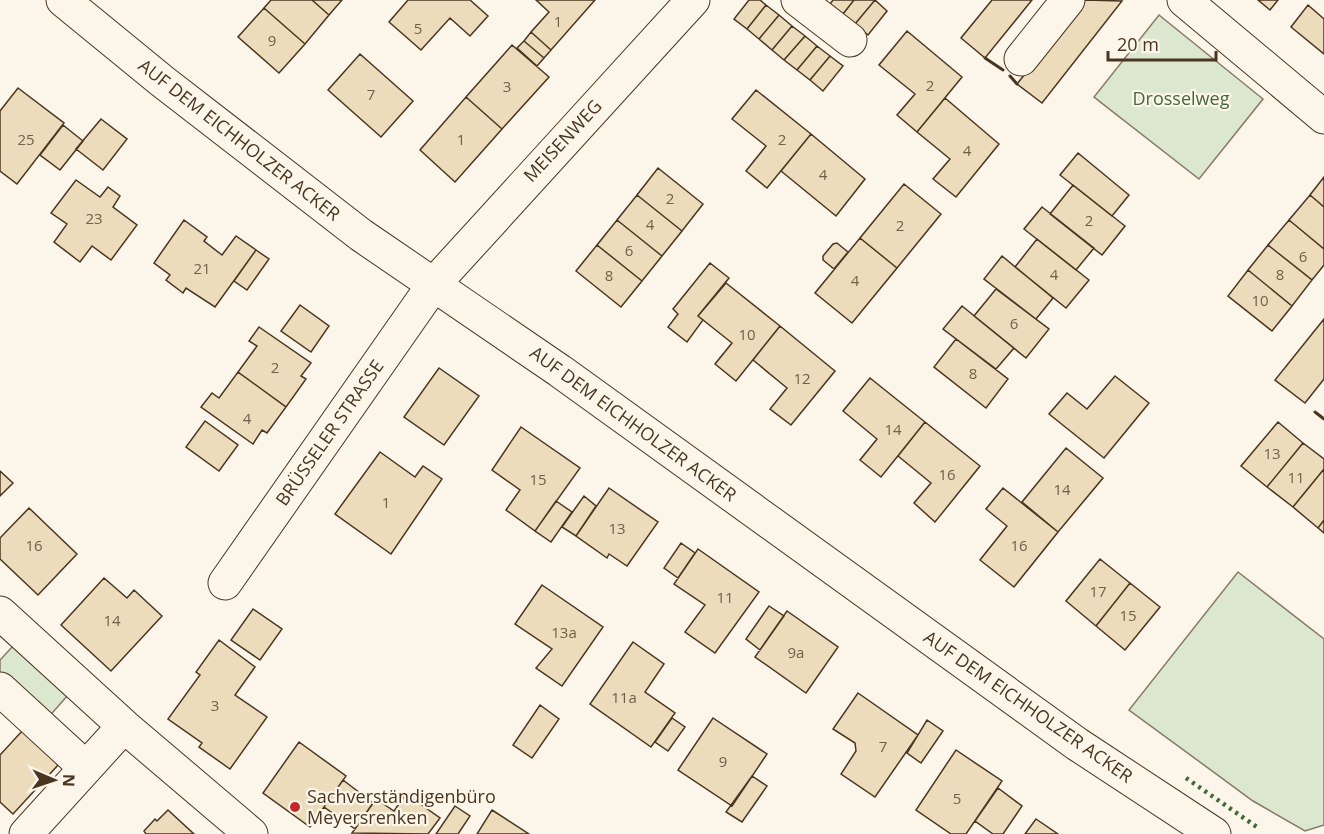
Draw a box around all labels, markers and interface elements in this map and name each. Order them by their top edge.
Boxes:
house number: 1 [554,11,562,31]
house number: 5 [414,18,422,38]
scale bar [1108,24,1216,62]
house number: 9 [268,30,276,50]
text: 20 m [1117,32,1159,56]
street label: AUF DEM EICHHOLZER ACKER [134,53,345,226]
house number: 2 [926,75,934,95]
house number: 3 [503,76,511,96]
house number: 7 [367,84,375,104]
park label: Drosselweg [1133,86,1230,110]
street label: MEISENWEG [518,94,607,187]
house number: 25 [17,129,35,149]
house number: 1 [457,129,465,149]
house number: 2 [778,129,786,149]
house number: 4 [963,140,972,160]
house number: 4 [819,164,828,184]
house number: 2 [666,188,674,208]
house number: 23 [85,208,103,228]
house number: 2 [1085,210,1093,230]
house number: 4 [646,214,655,234]
house number: 2 [896,215,904,235]
house number: 6 [625,240,633,260]
house number: 6 [1299,246,1307,266]
house number: 21 [193,258,211,278]
house number: 4 [1050,264,1059,284]
house number: 8 [1276,264,1284,284]
house number: 8 [605,265,613,285]
house number: 4 [851,270,860,290]
house number: 10 [1251,290,1269,310]
house number: 6 [1010,313,1018,333]
house number: 10 [738,324,756,344]
street label: AUF DEM EICHHOLZER ACKER [526,340,742,506]
street label: BRÜSSELER STRASSE [270,355,389,510]
house number: 2 [271,357,279,377]
house number: 8 [969,363,977,383]
house number: 12 [793,368,811,388]
house number: 4 [243,408,252,428]
house number: 14 [884,419,902,439]
house number: 13 [1263,443,1281,463]
house number: 16 [938,464,956,484]
house number: 11 [1287,467,1305,487]
house number: 15 [529,469,547,489]
house number: 14 [1053,479,1071,499]
house number: 1 [382,492,390,512]
house number: 13 [608,518,626,538]
house number: 16 [25,535,43,555]
house number: 16 [1010,535,1028,555]
house number: 17 [1089,581,1107,601]
house number: 11 [716,587,734,607]
house number: 15 [1119,605,1137,625]
house number: 14 [103,610,121,630]
house number: 13a [551,622,577,642]
street label: AUF DEM EICHHOLZER ACKER [919,625,1138,788]
house number: 9a [788,642,804,662]
house number: 11a [611,687,637,707]
house number: 3 [211,695,219,715]
house number: 7 [879,736,887,756]
north arrow [24,750,84,810]
house number: 9 [719,751,727,771]
text: N [58,774,80,787]
place label: Sachverständigenbüro Meyersrenken [307,784,496,829]
house number: 5 [953,788,961,808]
marker: Sachverständigenbüro Meyersrenken [288,800,302,814]

